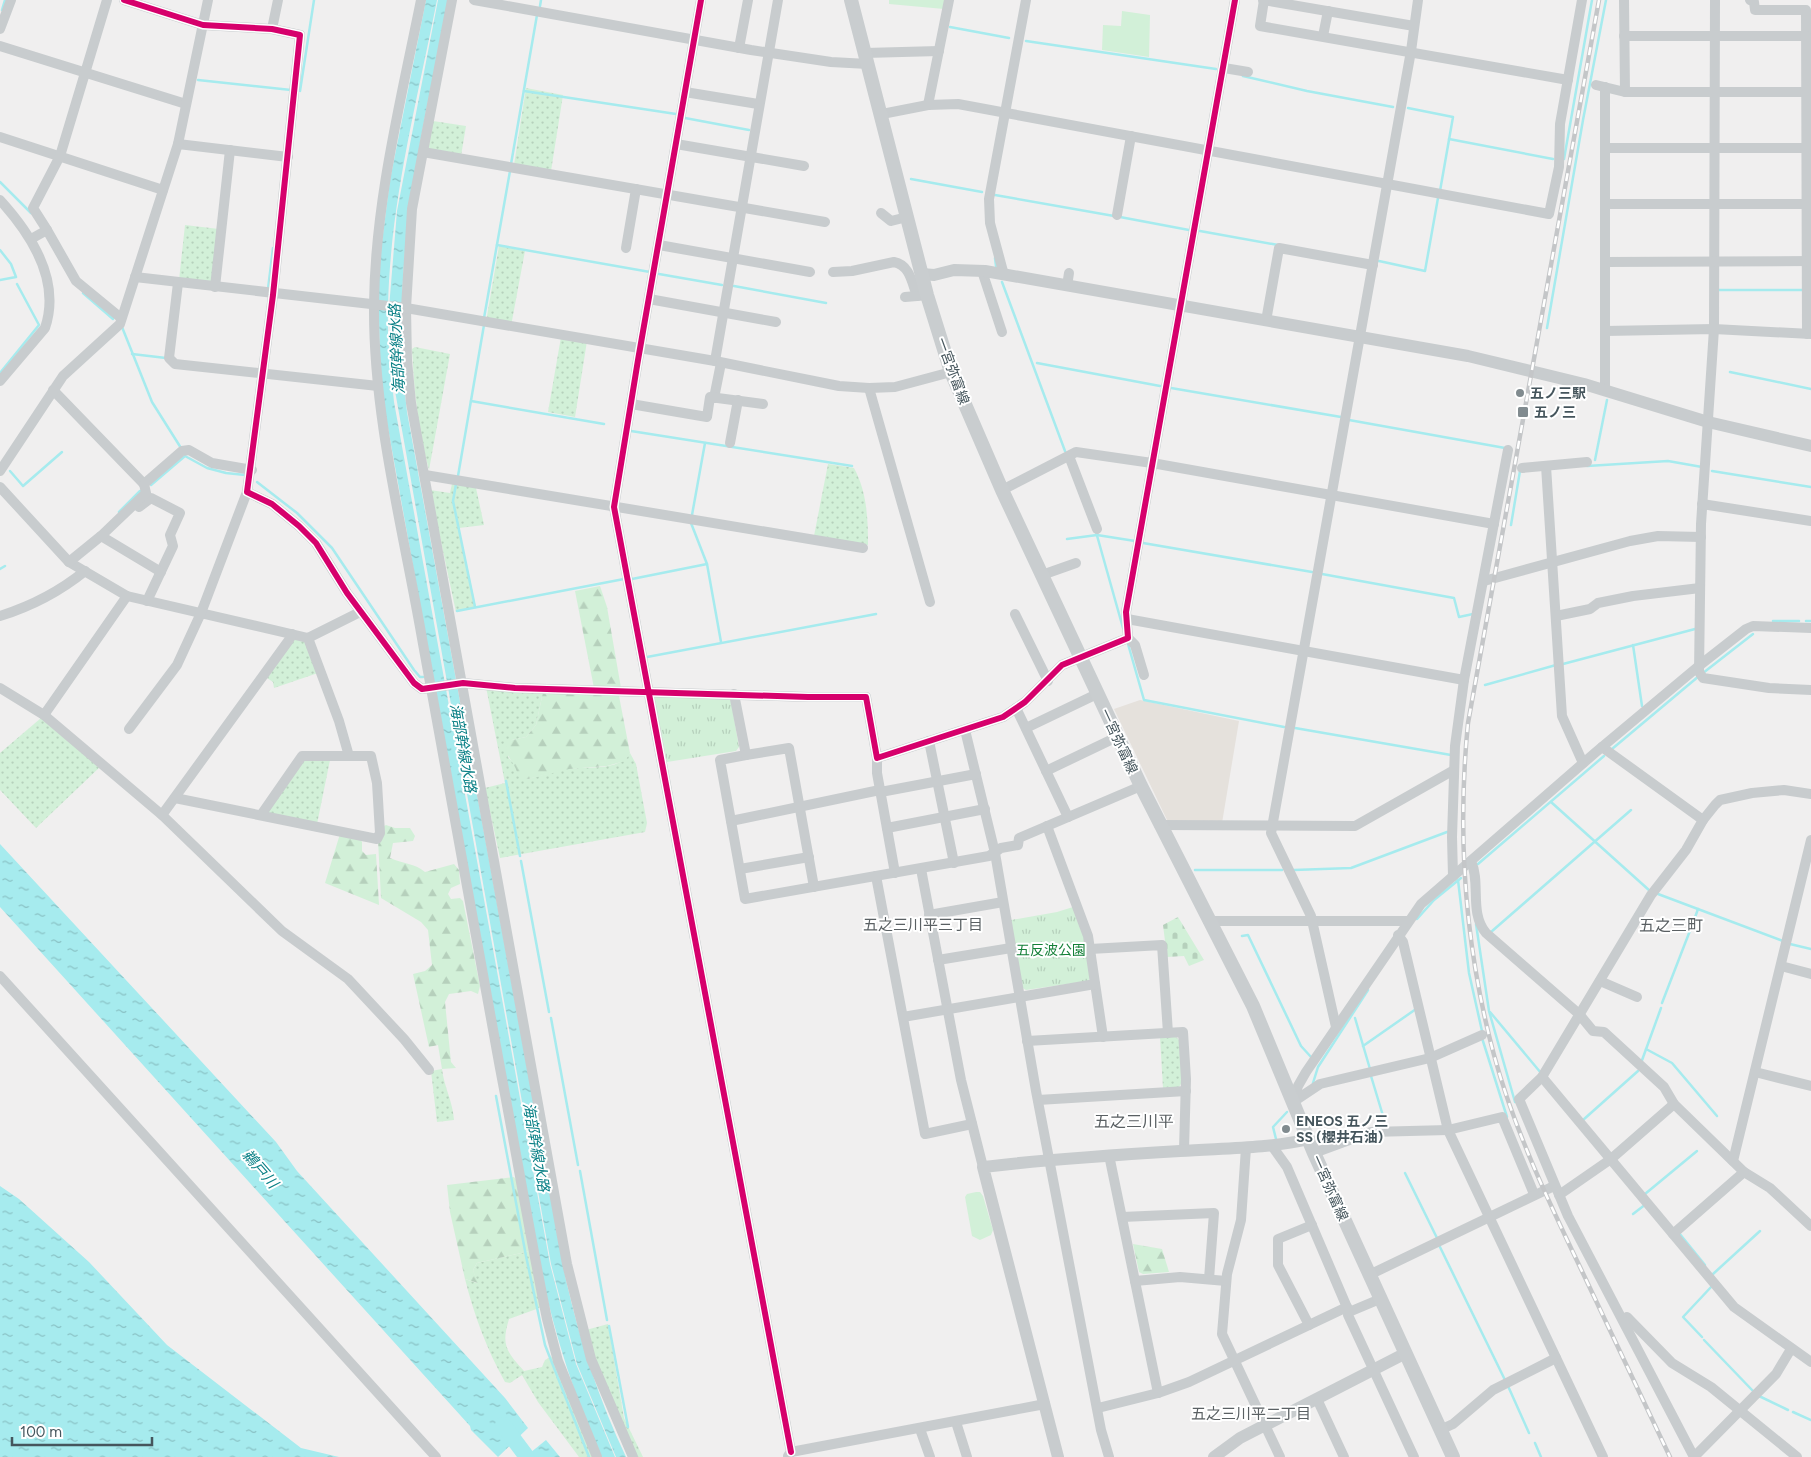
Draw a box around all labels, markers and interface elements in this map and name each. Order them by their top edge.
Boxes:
water label: 海部幹線水路 [386,302,408,394]
street label: 一宮弥富線 [933,335,972,407]
place label: 五ノ三駅 [1530,385,1586,402]
marker: 五ノ三駅 [1514,387,1526,399]
place label: 五ノ三 [1534,404,1576,421]
marker: 五ノ三 [1516,405,1530,419]
water label: 海部幹線水路 [446,702,480,796]
street label: 一宮弥富線 [1096,706,1141,777]
district label: 五之三川平三丁目 [863,916,983,934]
district label: 五之三町 [1639,916,1703,935]
park label: 五反波公園 [1016,942,1086,959]
water label: 海部幹線水路 [519,1101,553,1195]
district label: 五之三川平 [1094,1112,1174,1131]
place label: ENEOS 五ノ三 SS (櫻井石油) [1296,1113,1388,1146]
marker: ENEOS 五ノ三 SS (櫻井石油) [1280,1123,1292,1135]
water label: 鵜戸川 [238,1146,283,1193]
street label: 一宮弥富線 [1308,1153,1352,1224]
district label: 五之三川平二丁目 [1191,1405,1311,1423]
scale bar [12,1414,152,1446]
text: 100 m [20,1423,62,1441]

